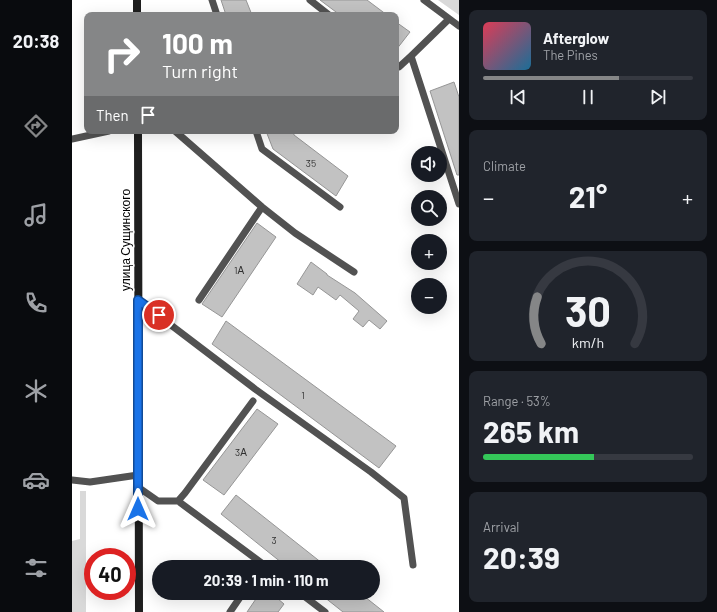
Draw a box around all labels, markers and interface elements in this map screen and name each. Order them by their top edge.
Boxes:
text: 100 m [162,26,233,60]
icon: right [96,28,148,80]
text: Afterglow [543,29,609,47]
text: 20:38 [13,30,59,52]
text: The Pines [543,47,598,63]
text: Turn right [162,60,238,82]
icon: previous [507,86,529,108]
icon: pause [577,86,599,108]
icon: next [647,86,669,108]
icon: arrive [137,104,159,126]
text: Then [96,106,129,124]
icon: directions [22,112,50,140]
map controls [411,146,447,314]
button: sound [411,146,447,182]
house number: 35 [306,157,316,169]
text: Climate [483,158,526,174]
text: 21° [569,178,607,214]
text: − [483,184,494,210]
text: + [682,184,693,210]
street label: улица Сущинского [118,189,133,291]
button: search [411,190,447,226]
icon: music [22,201,50,229]
button: + [411,234,447,270]
house number: 1А [234,264,244,276]
button: − [411,278,447,314]
text: 30 [565,285,611,335]
icon: phone [22,289,50,317]
pin [142,298,176,332]
icon: arrive [148,304,170,326]
text: km/h [572,334,604,351]
icon: climate [22,377,50,405]
house number: 1 [301,389,305,401]
text: Range · 53% [483,393,551,409]
text: 265 km [483,413,579,449]
house number: 3А [235,446,247,458]
icon: car [22,466,50,494]
position arrow [117,488,159,530]
text: Arrival [483,519,519,535]
house number: 3 [271,534,277,546]
text: 20:39 [483,539,560,575]
speed limit sign: 40 [84,548,136,600]
icon: filters [22,554,50,582]
text: 20:39 · 1 min · 110 m [203,571,329,589]

